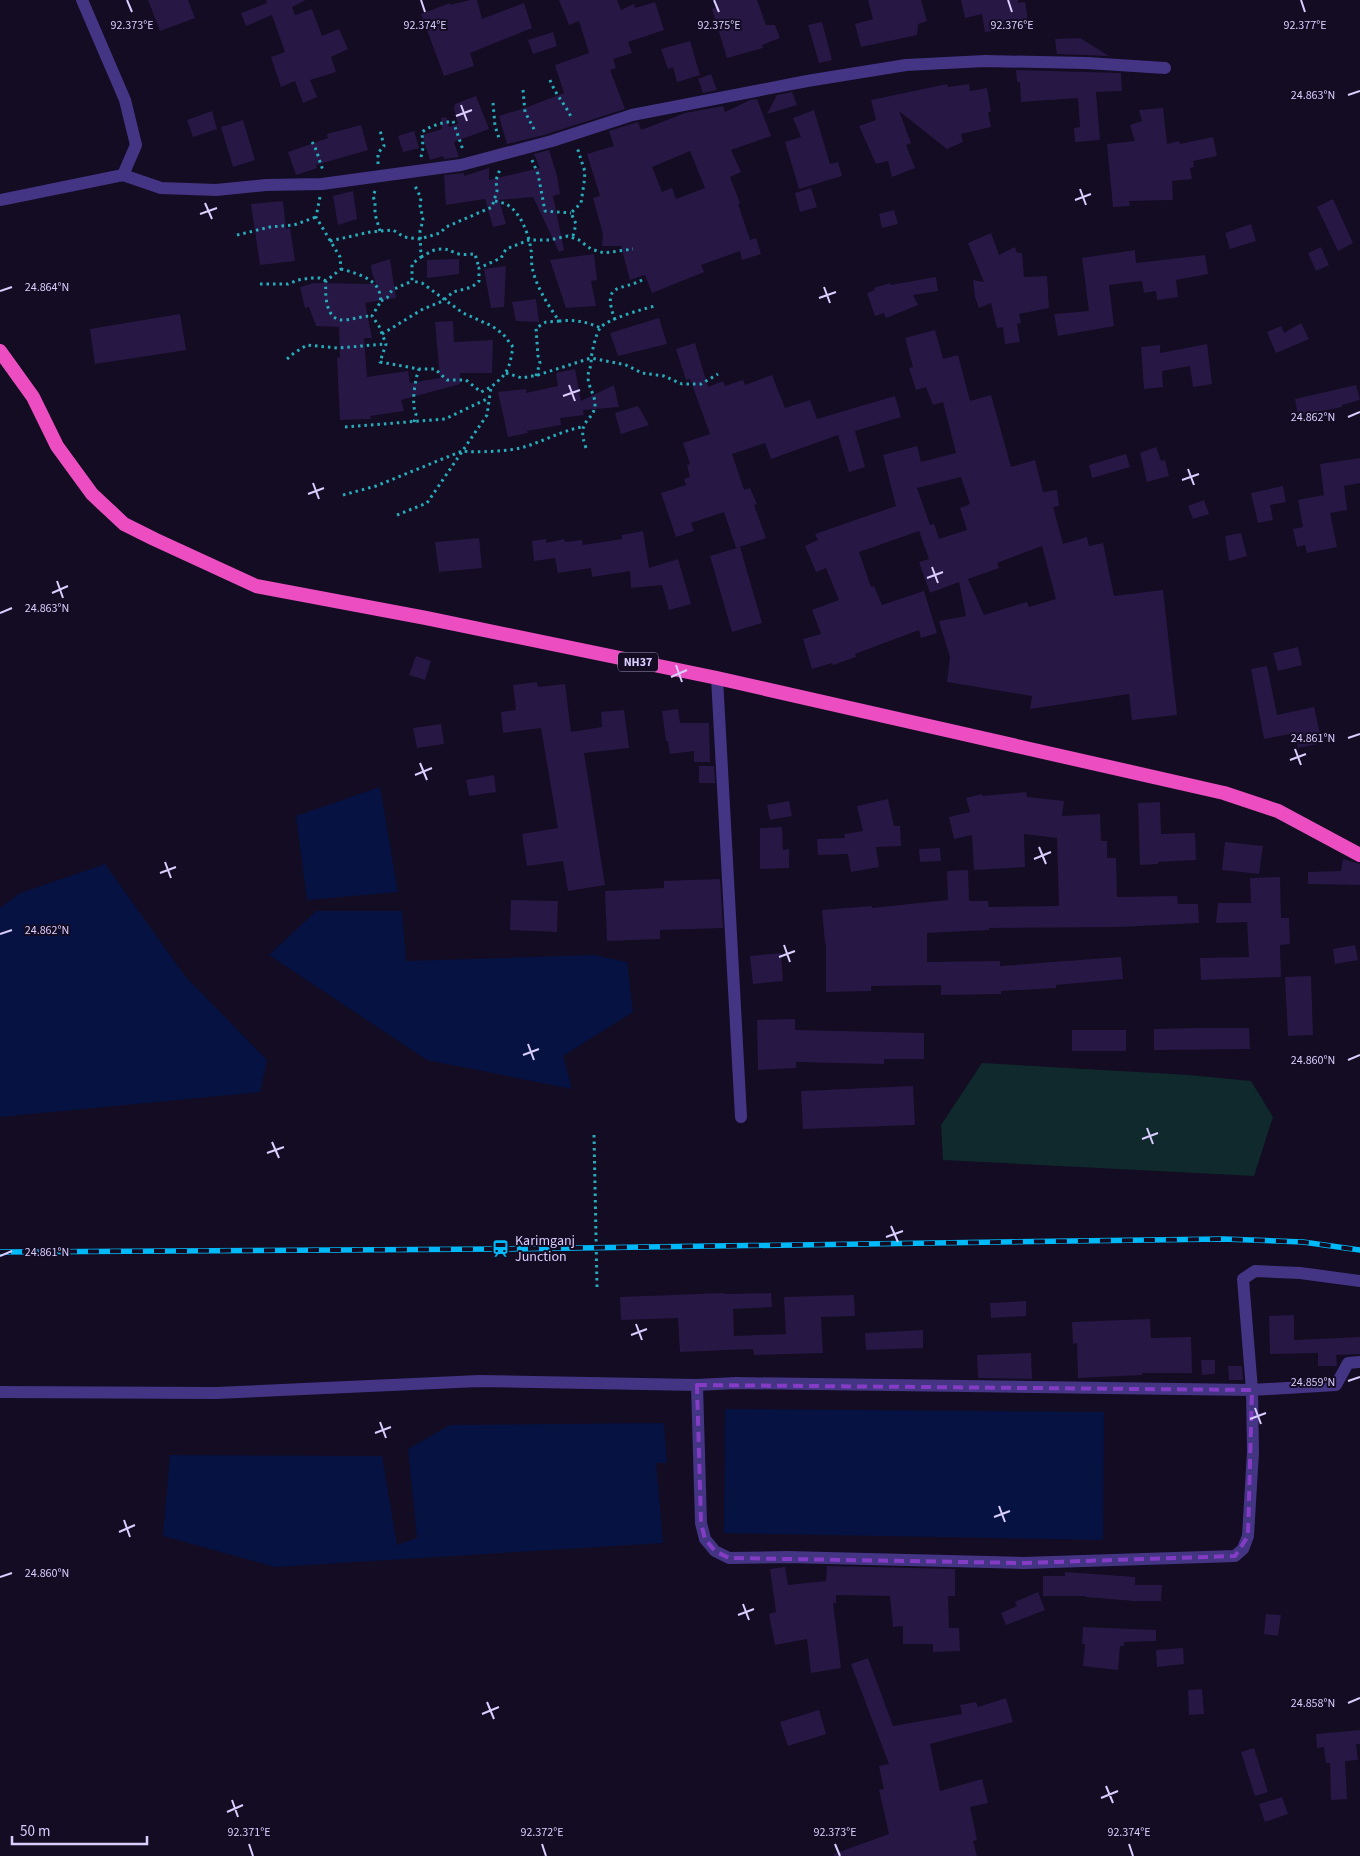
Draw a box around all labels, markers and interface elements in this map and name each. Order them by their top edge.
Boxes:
text: 92.373°E [110,17,154,34]
text: 92.374°E [403,17,447,34]
text: 92.375°E [697,17,741,34]
text: 92.376°E [990,17,1034,34]
text: 92.377°E [1283,17,1327,34]
text: 24.863°N [1291,87,1335,104]
text: 24.864°N [25,279,69,296]
text: 24.862°N [1291,409,1335,426]
text: 24.863°N [25,600,69,617]
road number: NH37 [618,652,658,672]
text: 24.861°N [1291,730,1335,747]
text: 24.862°N [25,922,69,939]
text: 24.860°N [1291,1052,1335,1069]
place label: Karimganj Junction [515,1231,575,1267]
station icon: Karimganj Junction [491,1239,511,1259]
text: 24.861°N [25,1244,69,1261]
text: 24.859°N [1291,1374,1335,1391]
text: 24.860°N [25,1565,69,1582]
text: 24.858°N [1291,1695,1335,1712]
scale bar [12,1814,148,1846]
text: 50 m [20,1821,50,1842]
text: 92.371°E [227,1824,271,1841]
text: 92.372°E [520,1824,564,1841]
text: 92.373°E [813,1824,857,1841]
text: 92.374°E [1107,1824,1151,1841]

